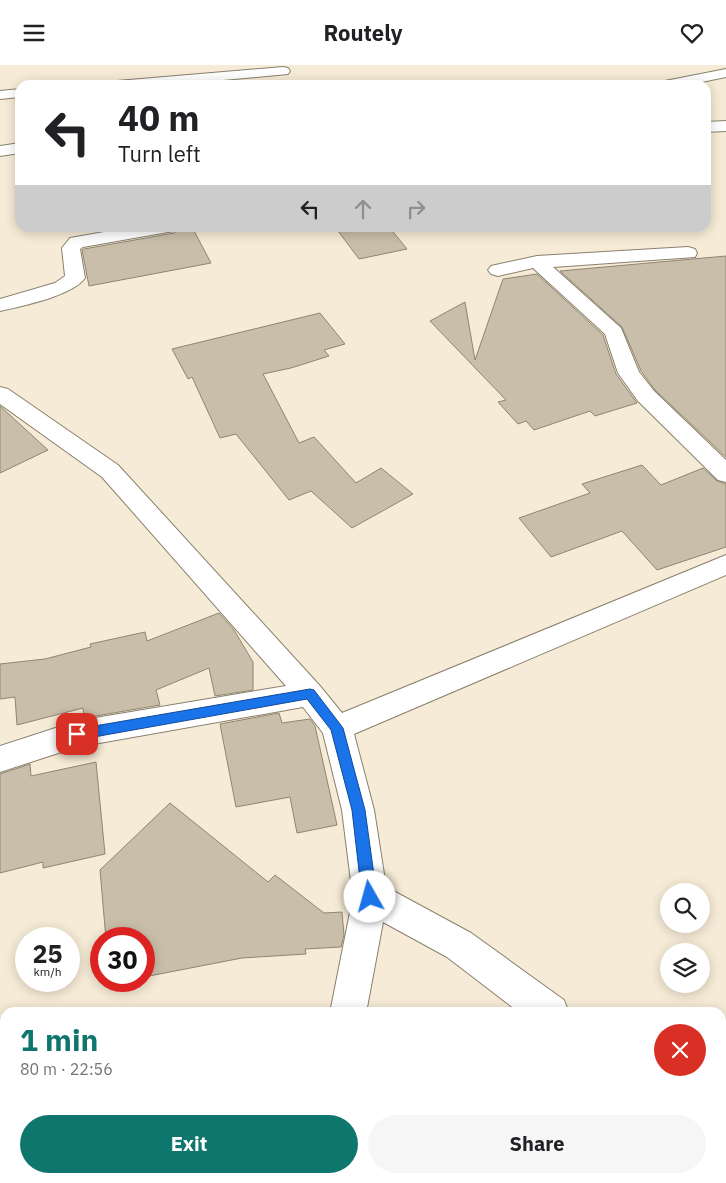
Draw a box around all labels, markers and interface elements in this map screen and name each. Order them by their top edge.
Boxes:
text: Routely [323,18,403,47]
icon: menu [20,19,48,47]
icon: heart [678,19,706,47]
text: 40 m [118,95,200,141]
icon: left [35,100,100,165]
text: Turn left [118,139,201,168]
icon: left [296,195,324,223]
icon: ahead [349,195,377,223]
icon: right [402,195,430,223]
pin [56,713,98,755]
icon: arrive [63,720,91,748]
position arrow [343,870,395,922]
map controls [660,883,710,993]
button: search [660,883,710,933]
speed limit sign: 30 [90,927,155,992]
text: 25 [32,937,63,970]
button: layers [660,943,710,993]
text: km/h [33,964,62,979]
text: 1 min [20,1020,98,1059]
button: close [654,1024,706,1076]
text: 80 m · 22:56 [20,1059,113,1079]
button: Exit [20,1115,358,1173]
button: Share [368,1115,706,1173]

